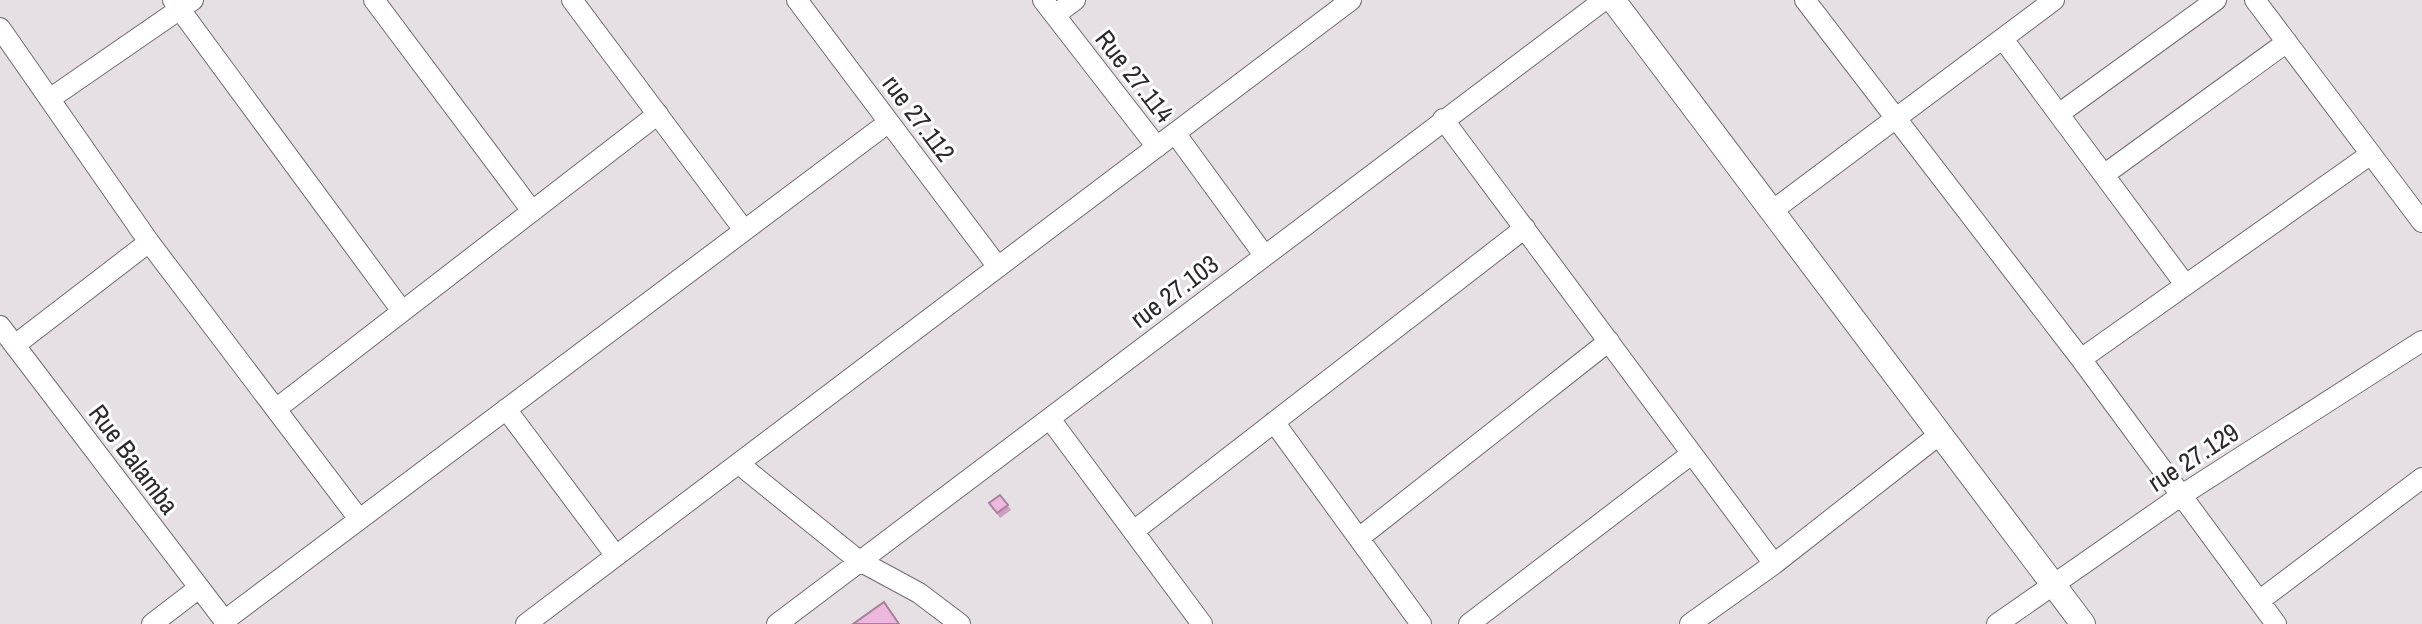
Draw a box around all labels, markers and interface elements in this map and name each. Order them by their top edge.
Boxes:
street label: Rue 27.114 [1088,22,1182,130]
street label: rue 27.112 [875,67,963,169]
street label: rue 27.103 [1123,246,1225,336]
street label: Rue Balamba [81,397,187,521]
street label: rue 27.129 [2141,415,2245,499]

